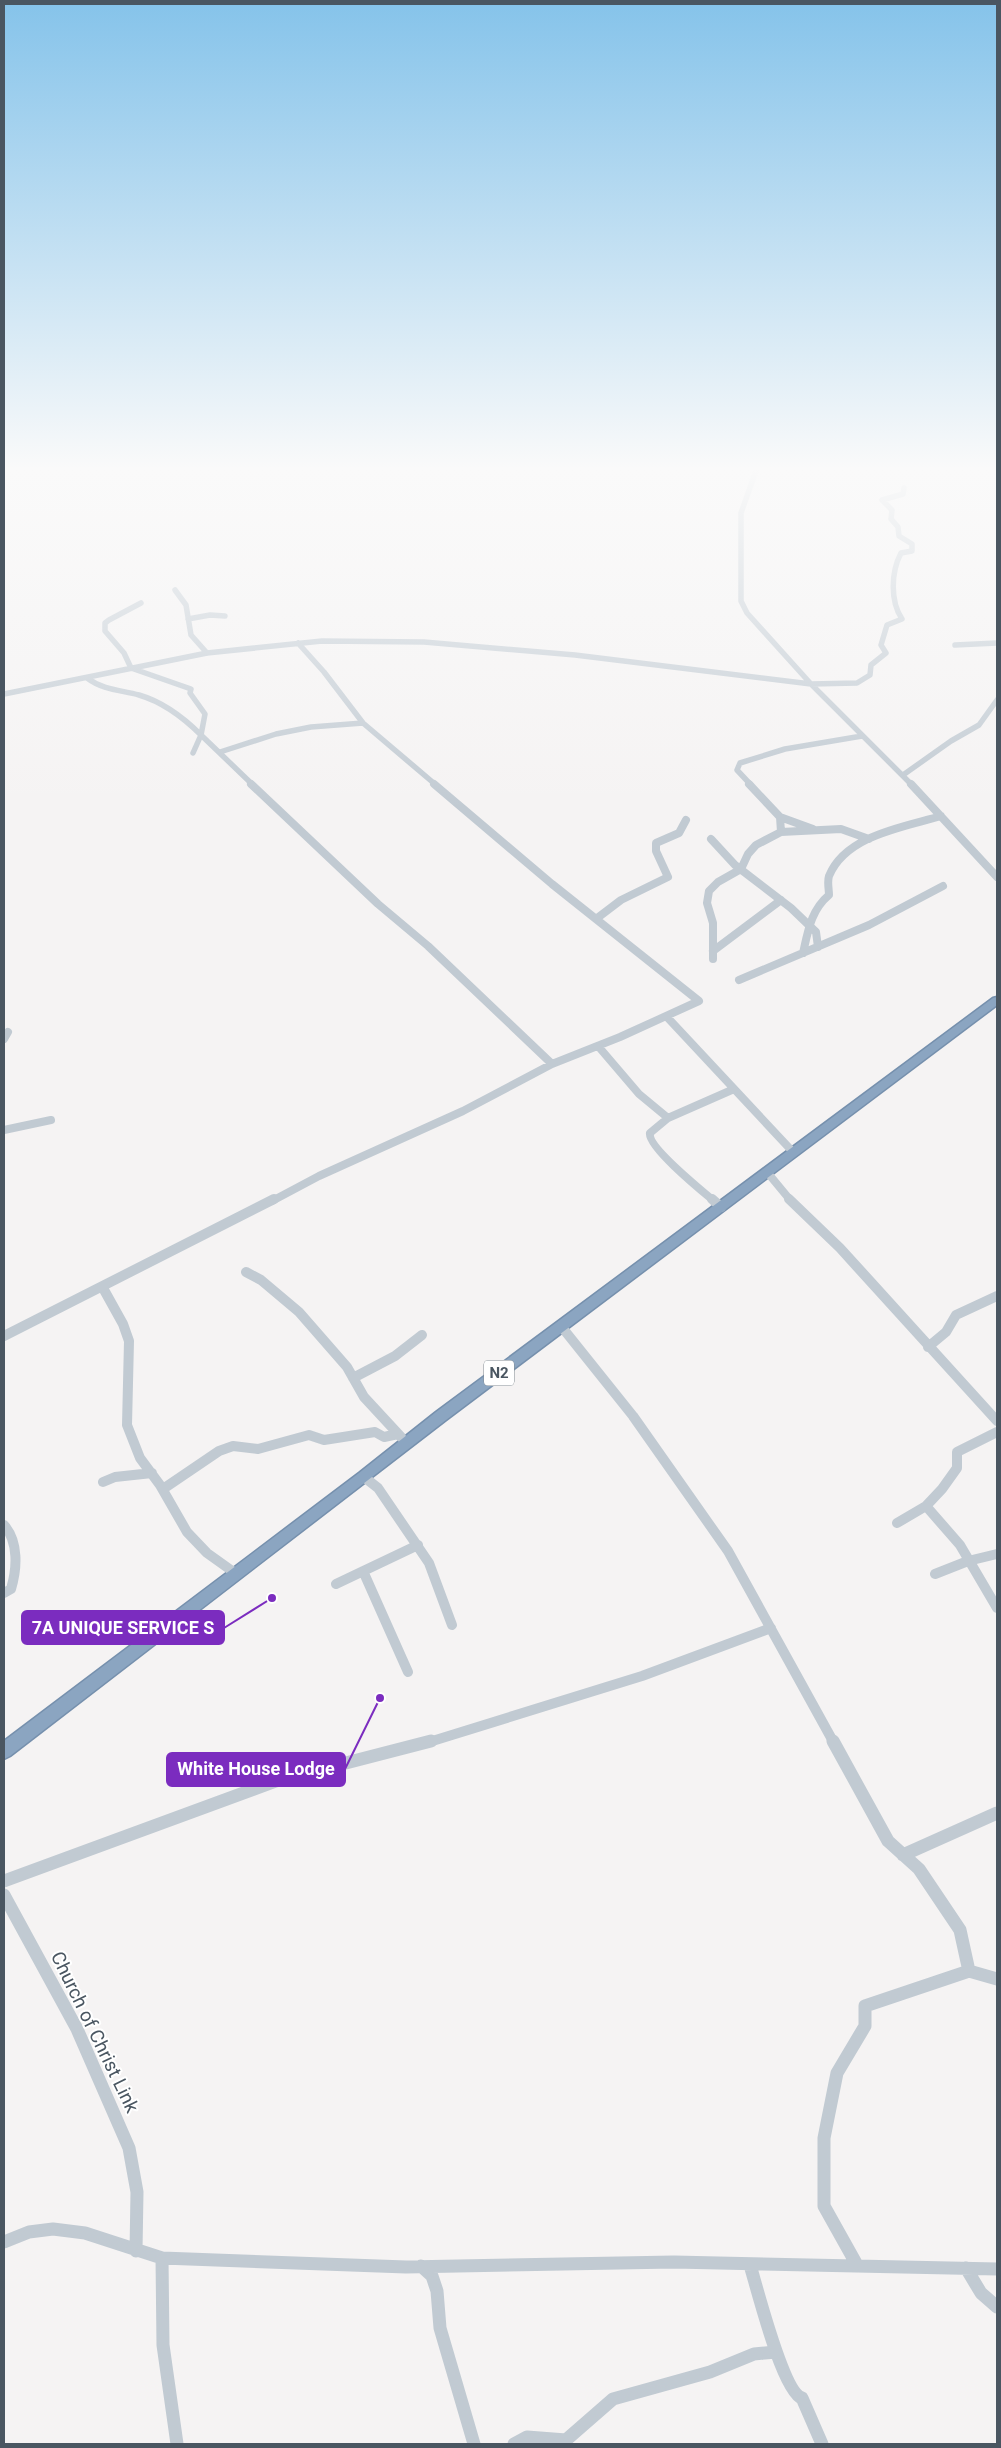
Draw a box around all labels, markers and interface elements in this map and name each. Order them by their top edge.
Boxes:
road number: N2 [484,1360,514,1386]
callout: 7A UNIQUE SERVICE S [22,1611,224,1644]
text: 7A UNIQUE SERVICE S [32,1617,214,1638]
callout: White House Lodge [167,1753,345,1786]
text: White House Lodge [177,1758,335,1779]
street label: Church of Christ Link [46,1948,144,2117]

